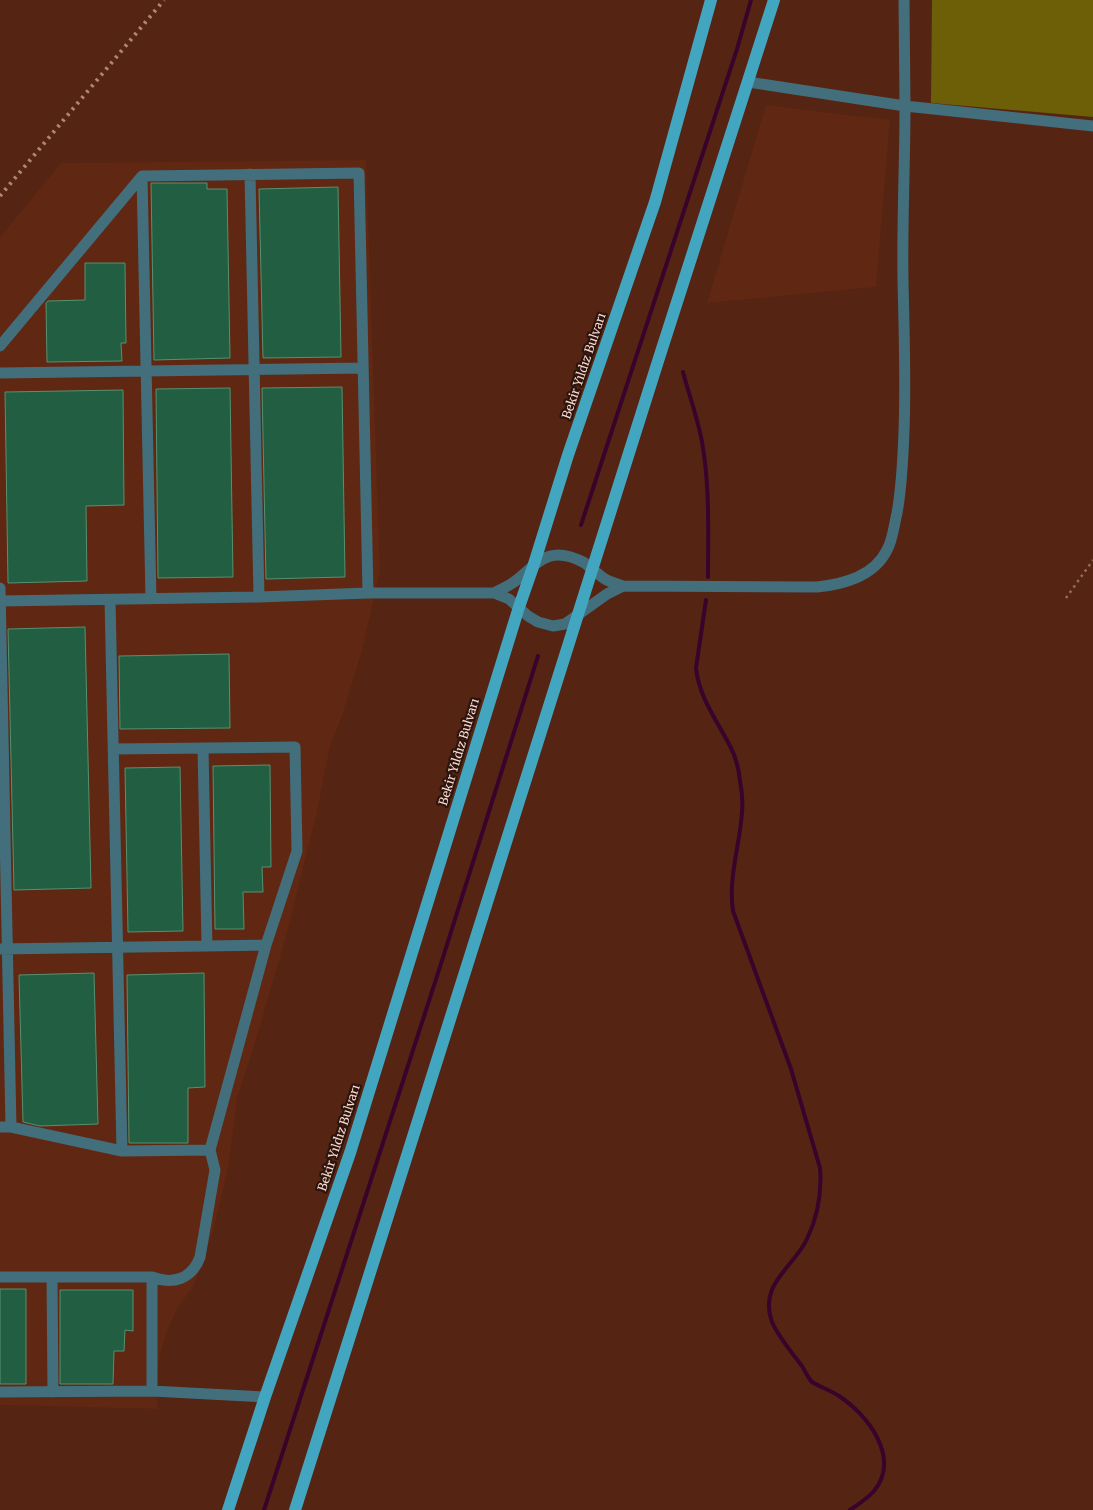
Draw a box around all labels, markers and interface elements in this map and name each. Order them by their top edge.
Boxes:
street label: Bekir Yıldız Bulvarı [558,311,609,421]
street label: Bekir Yıldız Bulvarı [435,696,482,807]
street label: Bekir Yıldız Bulvarı [314,1083,363,1193]

